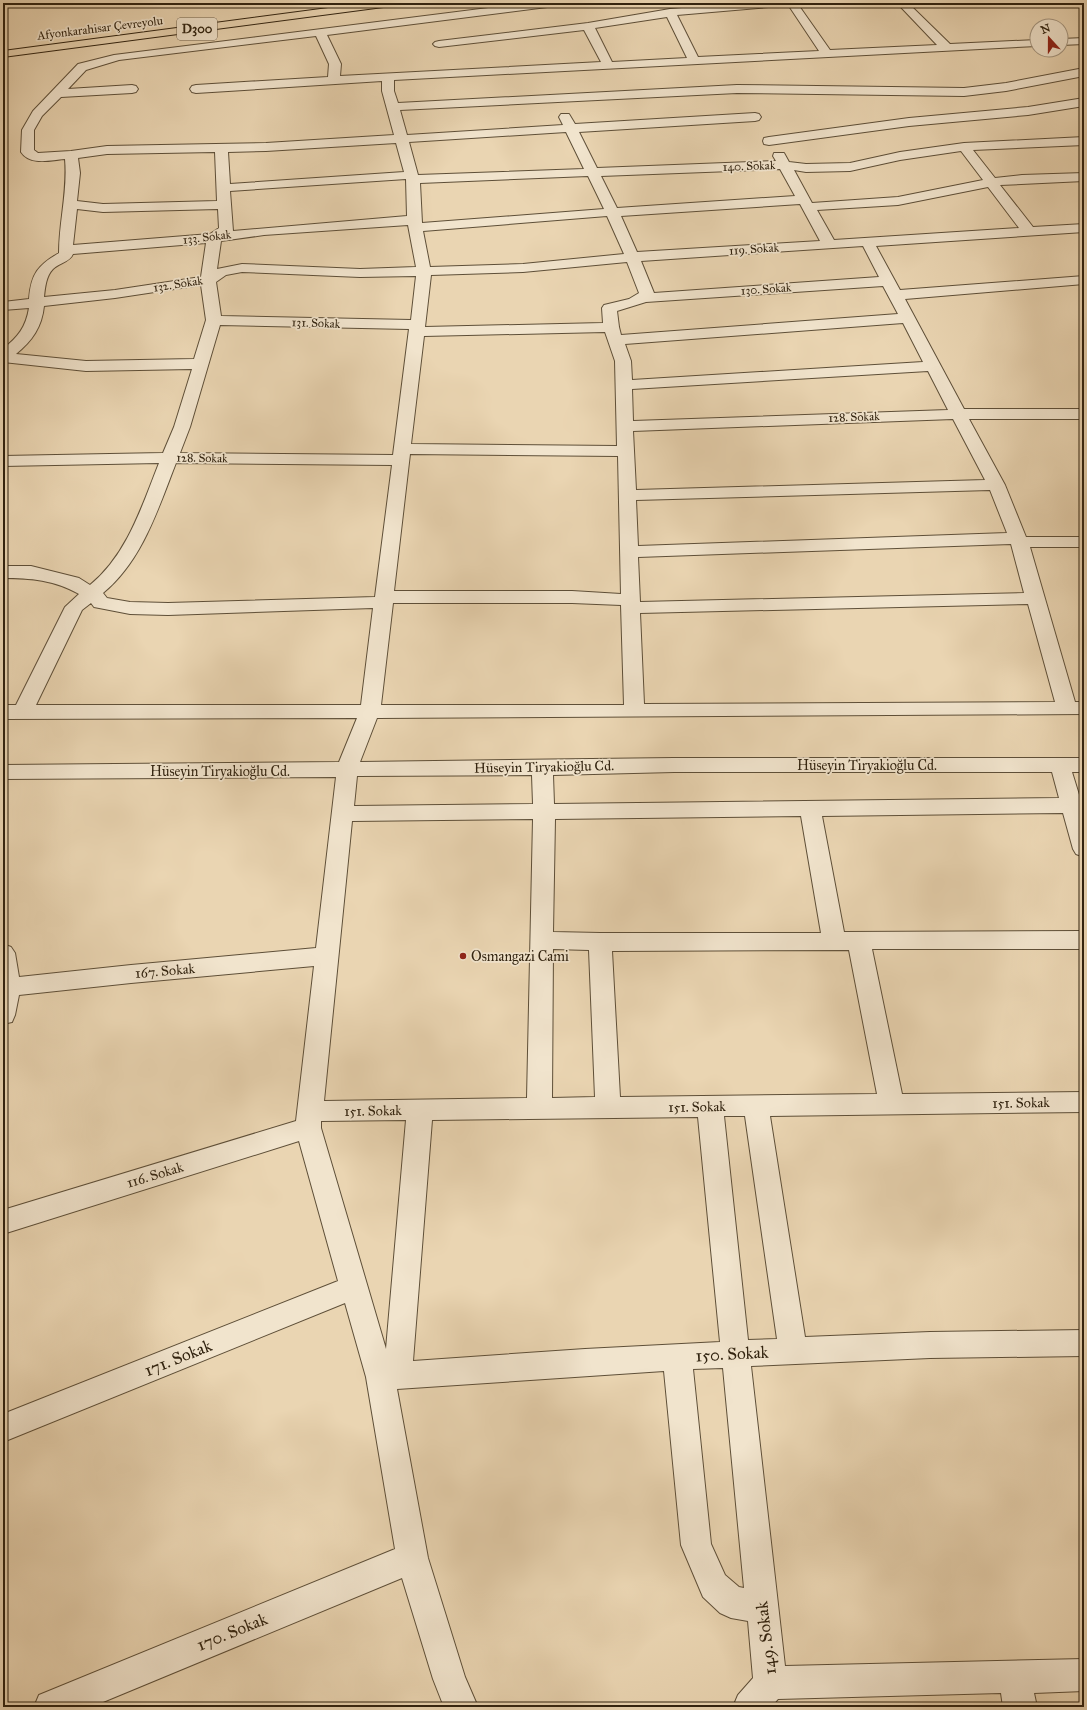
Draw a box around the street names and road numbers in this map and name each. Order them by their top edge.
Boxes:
street label: Afyonkarahisar Çevreyolu [35,13,164,43]
road number: D300 [177,18,217,40]
street label: 140. Sokak [722,158,776,174]
street label: 133. Sokak [182,227,232,247]
street label: 119. Sokak [729,240,780,258]
street label: 132. Sokak [152,273,204,295]
street label: 130. Sokak [740,280,792,298]
street label: 131. Sokak [291,315,341,331]
street label: 128. Sokak [828,409,880,425]
street label: 128. Sokak [176,451,228,465]
street label: Hüseyin Tiryakioğlu Cd. [474,757,614,777]
street label: Hüseyin Tiryakioğlu Cd. [797,757,937,774]
street label: Hüseyin Tiryakioğlu Cd. [150,763,290,780]
street label: 167. Sokak [134,960,196,982]
street label: 151. Sokak [992,1094,1050,1112]
street label: 151. Sokak [668,1098,726,1116]
street label: 151. Sokak [344,1102,402,1120]
street label: 116. Sokak [125,1158,186,1192]
street label: 171. Sokak [141,1335,215,1381]
street label: 150. Sokak [695,1342,769,1366]
street label: 149. Sokak [751,1600,781,1676]
street label: 170. Sokak [194,1608,270,1656]

